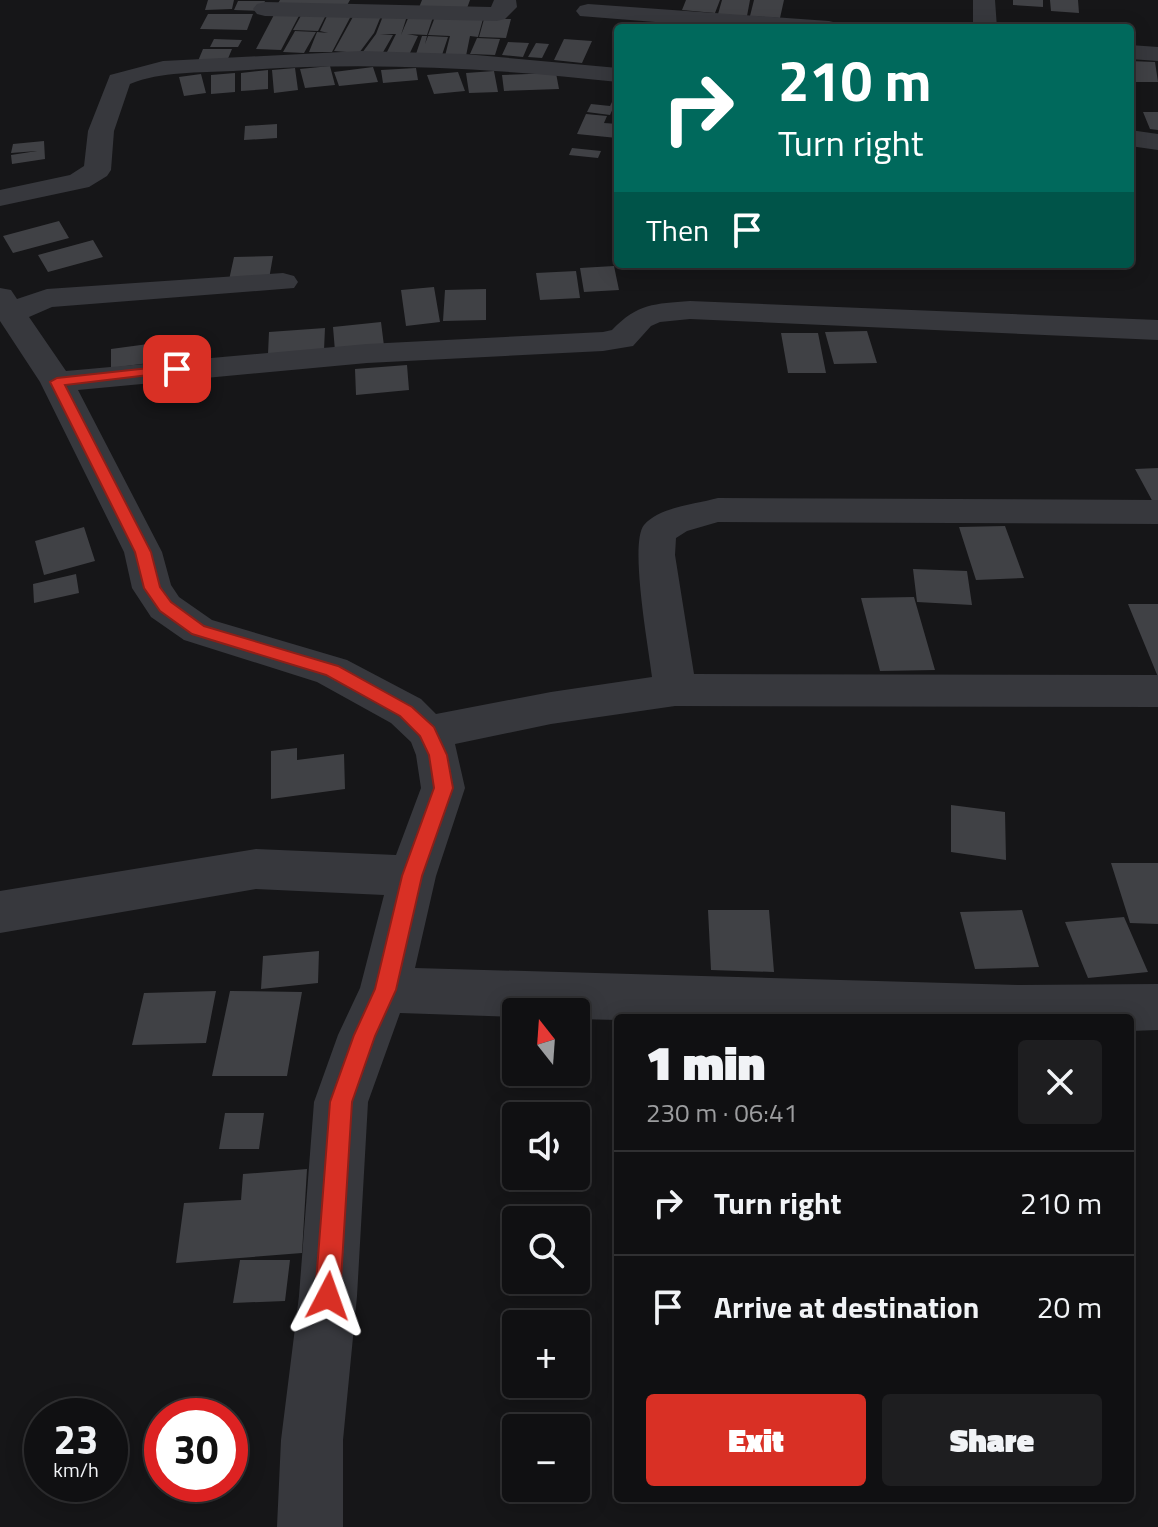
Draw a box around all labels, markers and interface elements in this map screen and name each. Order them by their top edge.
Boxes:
text: 210 m [778,38,931,123]
icon: right [646,56,750,160]
text: Turn right [778,115,923,170]
text: Then [646,207,709,253]
icon: arrive [725,208,769,252]
pin [143,335,211,403]
icon: arrive [155,347,199,391]
north arrow [502,998,590,1086]
map controls [502,998,590,1502]
text: 1 min [646,1026,765,1099]
button: close [1018,1040,1102,1124]
text: 230 m · 06:41 [646,1093,798,1132]
button: sound [502,1102,590,1190]
text: Turn right [714,1180,842,1226]
text: 210 m [1020,1180,1102,1226]
icon: right [646,1181,690,1225]
button: search [502,1206,590,1294]
position arrow [286,1254,370,1338]
text: Arrive at destination [714,1284,979,1330]
text: 20 m [1037,1284,1102,1330]
icon: arrive [646,1285,690,1329]
button: + [502,1310,590,1398]
button: Exit [646,1394,866,1486]
button: Share [882,1394,1102,1486]
speed limit sign: 30 [144,1398,248,1502]
text: 23 [54,1409,98,1470]
button: − [502,1414,590,1502]
text: km/h [53,1454,99,1485]

